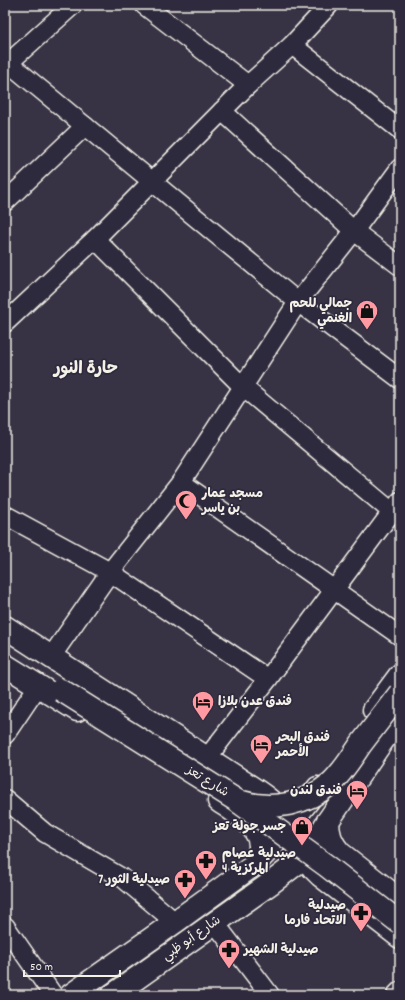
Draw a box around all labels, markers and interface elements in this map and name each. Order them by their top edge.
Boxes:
place label: جمالي للحم الغنمي [290,295,352,330]
shop icon: جمالي للحم الغنمي [354,298,380,331]
district label: حارة النور [52,358,118,382]
place label: مسجد عمار بن ياسر [200,485,263,519]
mosque icon: مسجد عمار بن ياسر [173,488,199,521]
hotel icon: فندق عدن بلازا [190,689,216,722]
place label: فندق عدن بلازا [218,693,292,712]
place label: فندق البحر الأحمر [274,729,330,763]
hotel icon: فندق البحر الأحمر [248,732,274,765]
street label: شارع تعز [181,761,232,803]
hotel icon: فندق لندن [344,778,370,811]
place label: فندق لندن [290,782,342,801]
shop icon: جسر جولة تعز [289,814,315,847]
place label: جسر جولة تعز [211,818,286,837]
place label: صيدلية عصام المركزية 4 [222,845,296,879]
pharmacy icon: صيدلية عصام المركزية 4 [193,848,219,881]
pharmacy icon: صيدلية الثور 7 [172,867,198,900]
place label: صيدلية الثور 7 [98,871,170,890]
place label: صيدلية الاتحاد فارما [284,897,346,931]
pharmacy icon: صيدلية الاتحاد فارما [348,900,374,933]
street label: شارع أبو ظبي [159,912,225,966]
pharmacy icon: صيدلية الشهير [216,937,242,970]
place label: صيدلية الشهير [242,941,319,960]
scale bar [24,952,120,978]
text: 50 m [30,959,53,976]

